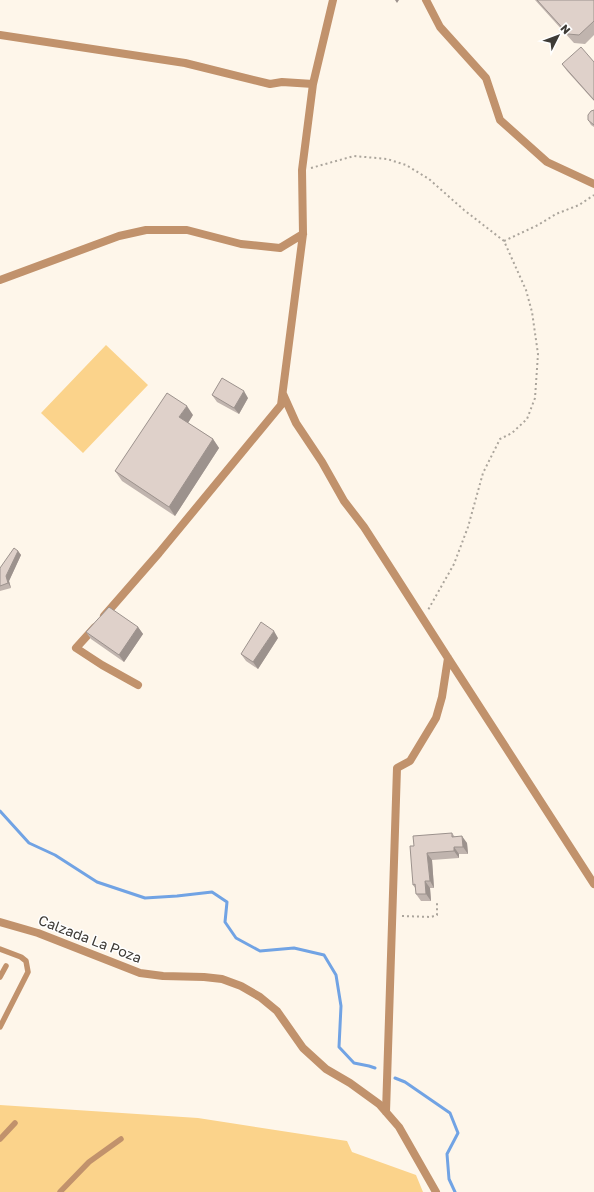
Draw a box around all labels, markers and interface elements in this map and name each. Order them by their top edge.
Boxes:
north arrow [538,16,578,56]
text: N [558,22,573,36]
street label: Calzada La Poza [36,911,144,966]

